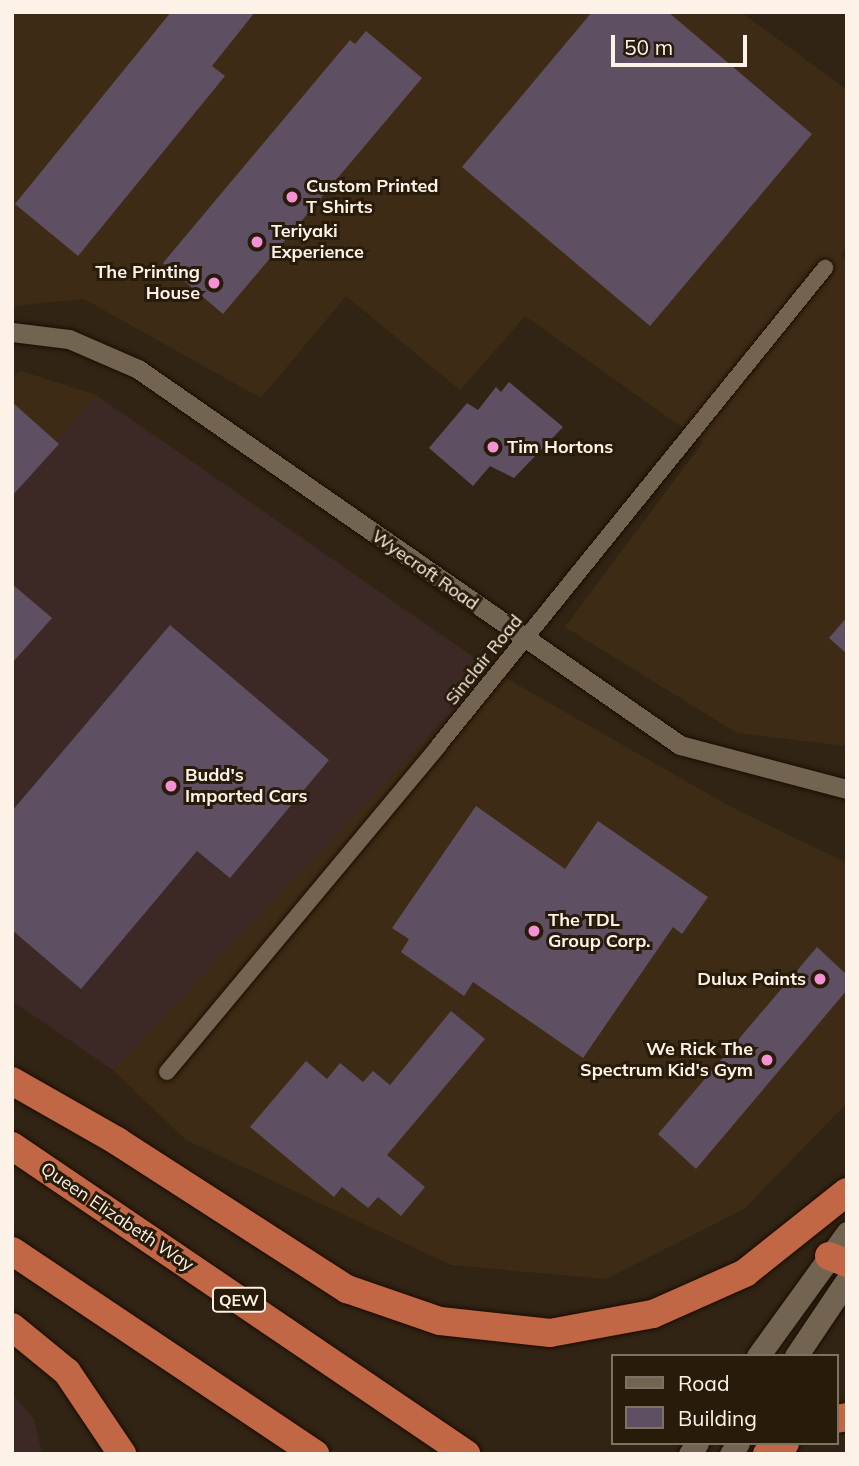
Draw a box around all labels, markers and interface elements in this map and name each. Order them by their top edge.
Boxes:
scale bar [614,21,750,65]
text: 50 m [624,34,673,60]
place label: Custom Printed T Shirts [306,176,438,218]
marker: Custom Printed T Shirts [284,189,300,205]
place label: Teriyaki Experience [271,221,364,264]
marker: Teriyaki Experience [249,234,265,250]
place label: The Printing House [95,262,200,304]
marker: The Printing House [206,275,222,291]
place label: Tim Hortons [507,436,613,458]
marker: Tim Hortons [485,439,501,455]
street label: Wyecroft Road [368,525,482,615]
street label: Sinclair Road [441,611,527,709]
place label: Budd's Imported Cars [185,765,308,808]
marker: Budd's Imported Cars [163,778,179,794]
place label: The TDL Group Corp. [548,910,650,953]
marker: The TDL Group Corp. [526,923,542,939]
place label: Dulux Paints [697,968,806,990]
marker: Dulux Paints [812,971,828,987]
place label: We Rick The Spectrum Kid's Gym [580,1039,753,1082]
marker: We Rick The Spectrum Kid's Gym [759,1052,775,1068]
street label: Queen Elizabeth Way [36,1158,198,1276]
road number: QEW [211,1288,267,1312]
legend [610,1354,838,1445]
text: Road [678,1370,729,1396]
text: Building [678,1405,757,1431]

